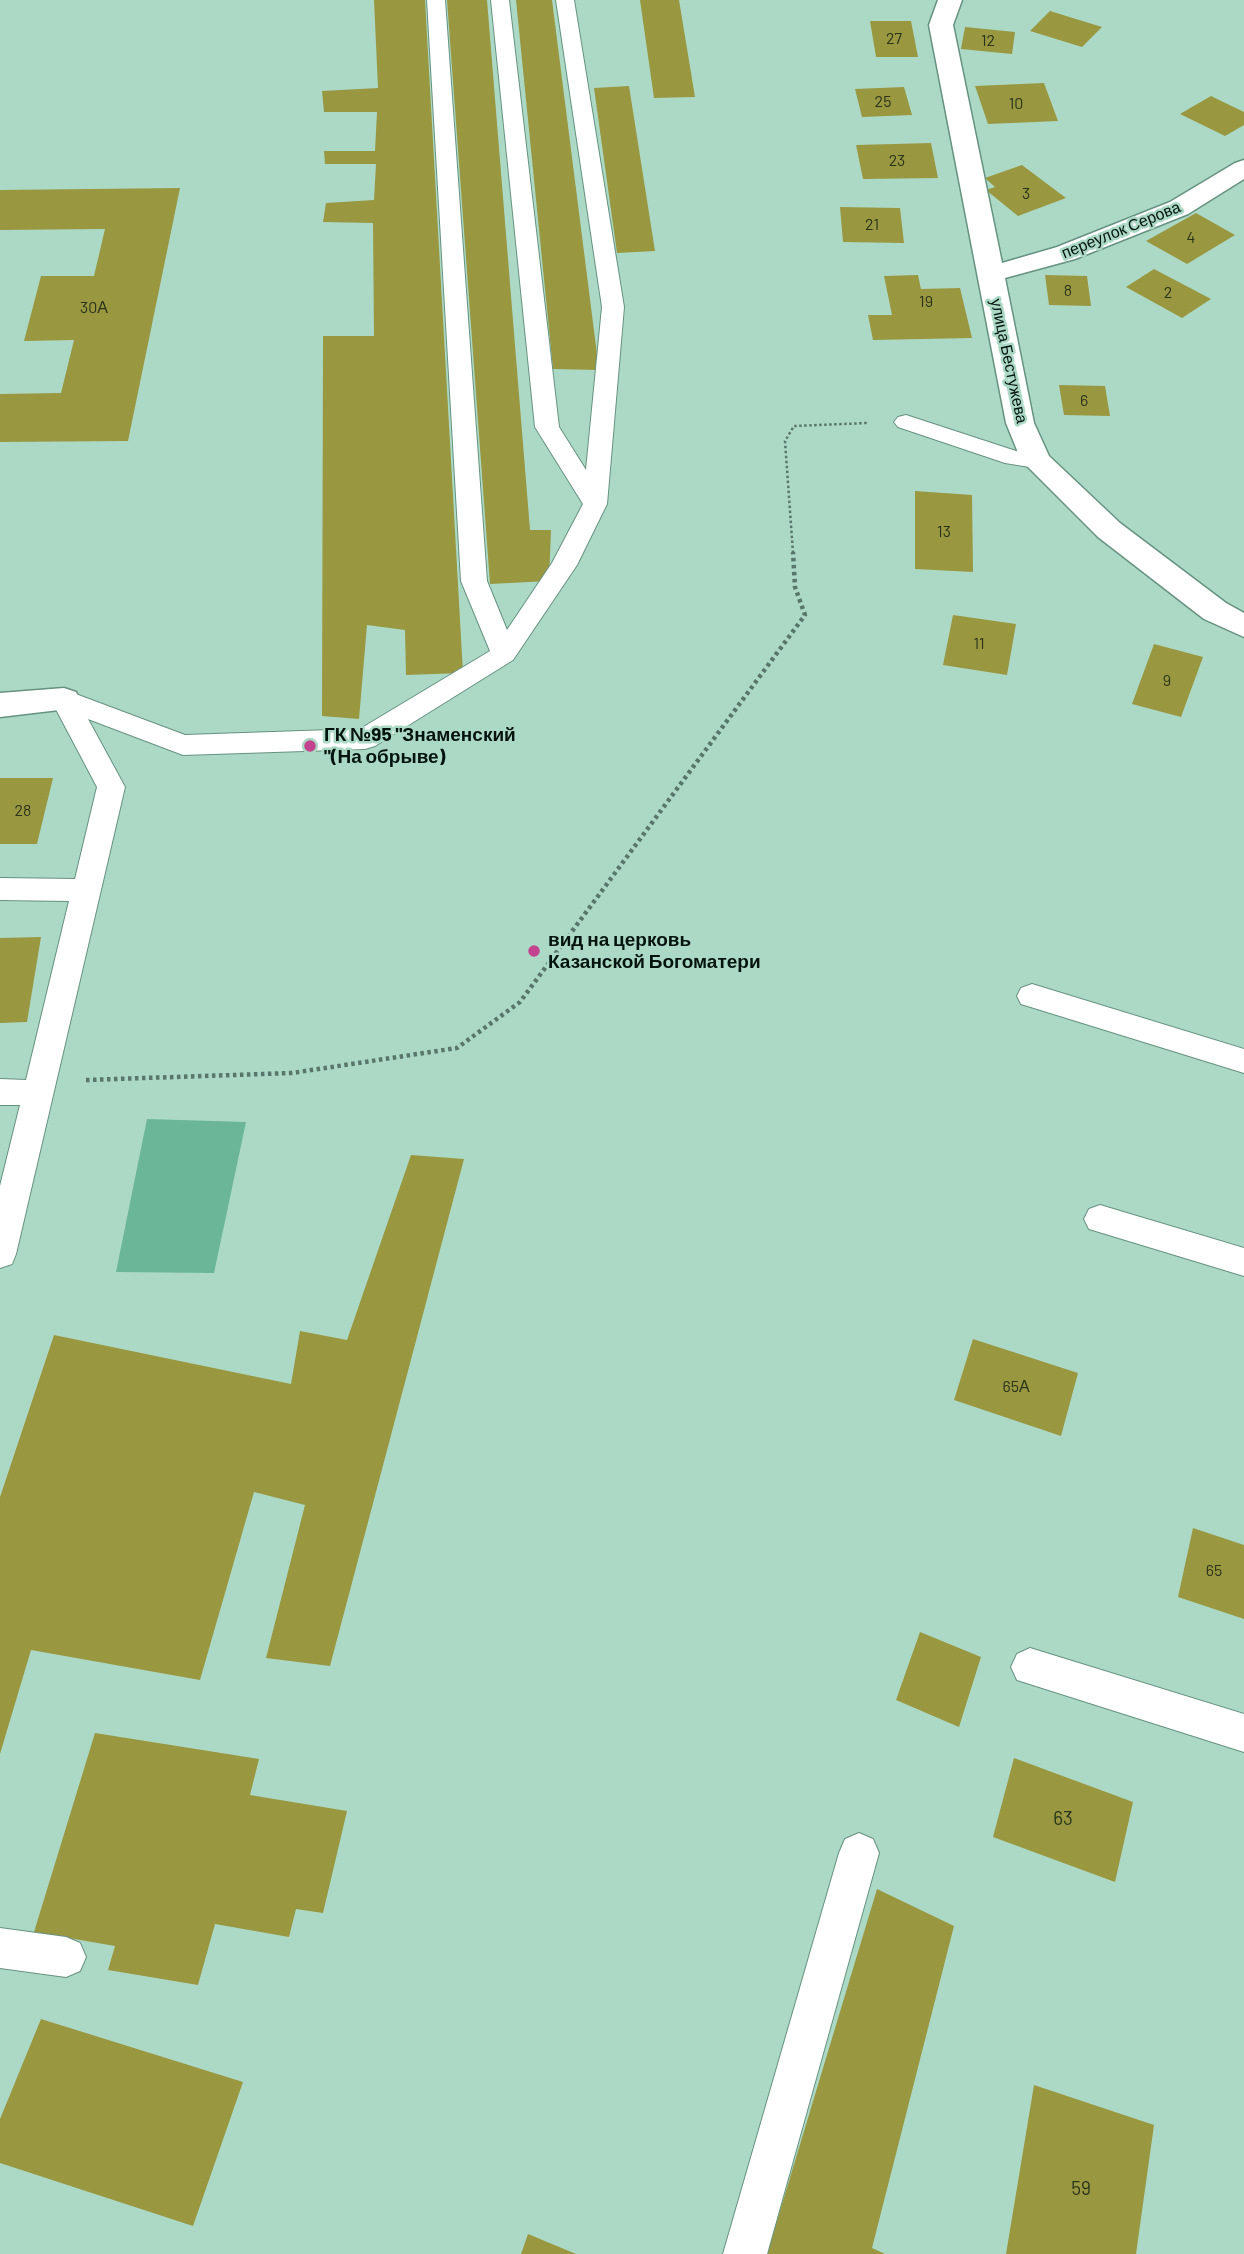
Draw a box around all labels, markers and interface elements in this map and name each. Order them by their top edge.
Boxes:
house number: 27 [886,29,902,49]
house number: 12 [981,31,995,51]
house number: 25 [875,92,891,112]
house number: 10 [1009,94,1023,114]
house number: 23 [889,151,905,171]
house number: 3 [1022,184,1030,204]
street label: переулок Серова [1059,197,1183,263]
house number: 21 [865,215,879,235]
house number: 4 [1187,228,1195,248]
house number: 8 [1064,281,1072,301]
house number: 2 [1164,283,1172,303]
house number: 19 [919,292,933,312]
street label: улица Бестужева [986,297,1032,425]
house number: 30А [80,298,108,318]
house number: 6 [1080,391,1088,411]
house number: 13 [937,522,951,542]
house number: 11 [973,634,985,654]
house number: 9 [1163,671,1171,691]
place label: ГК №95 "Знаменский "(На обрыве) [324,724,516,768]
marker: ГК №95 "Знаменский "(На обрыве) [302,738,318,754]
house number: 28 [15,801,31,821]
place label: вид на церковь Казанской Богоматери [548,929,761,973]
marker: вид на церковь Казанской Богоматери [526,943,542,959]
house number: 65А [1002,1377,1030,1397]
house number: 65 [1206,1561,1222,1581]
house number: 63 [1053,1808,1073,1830]
house number: 59 [1071,2178,1091,2200]

